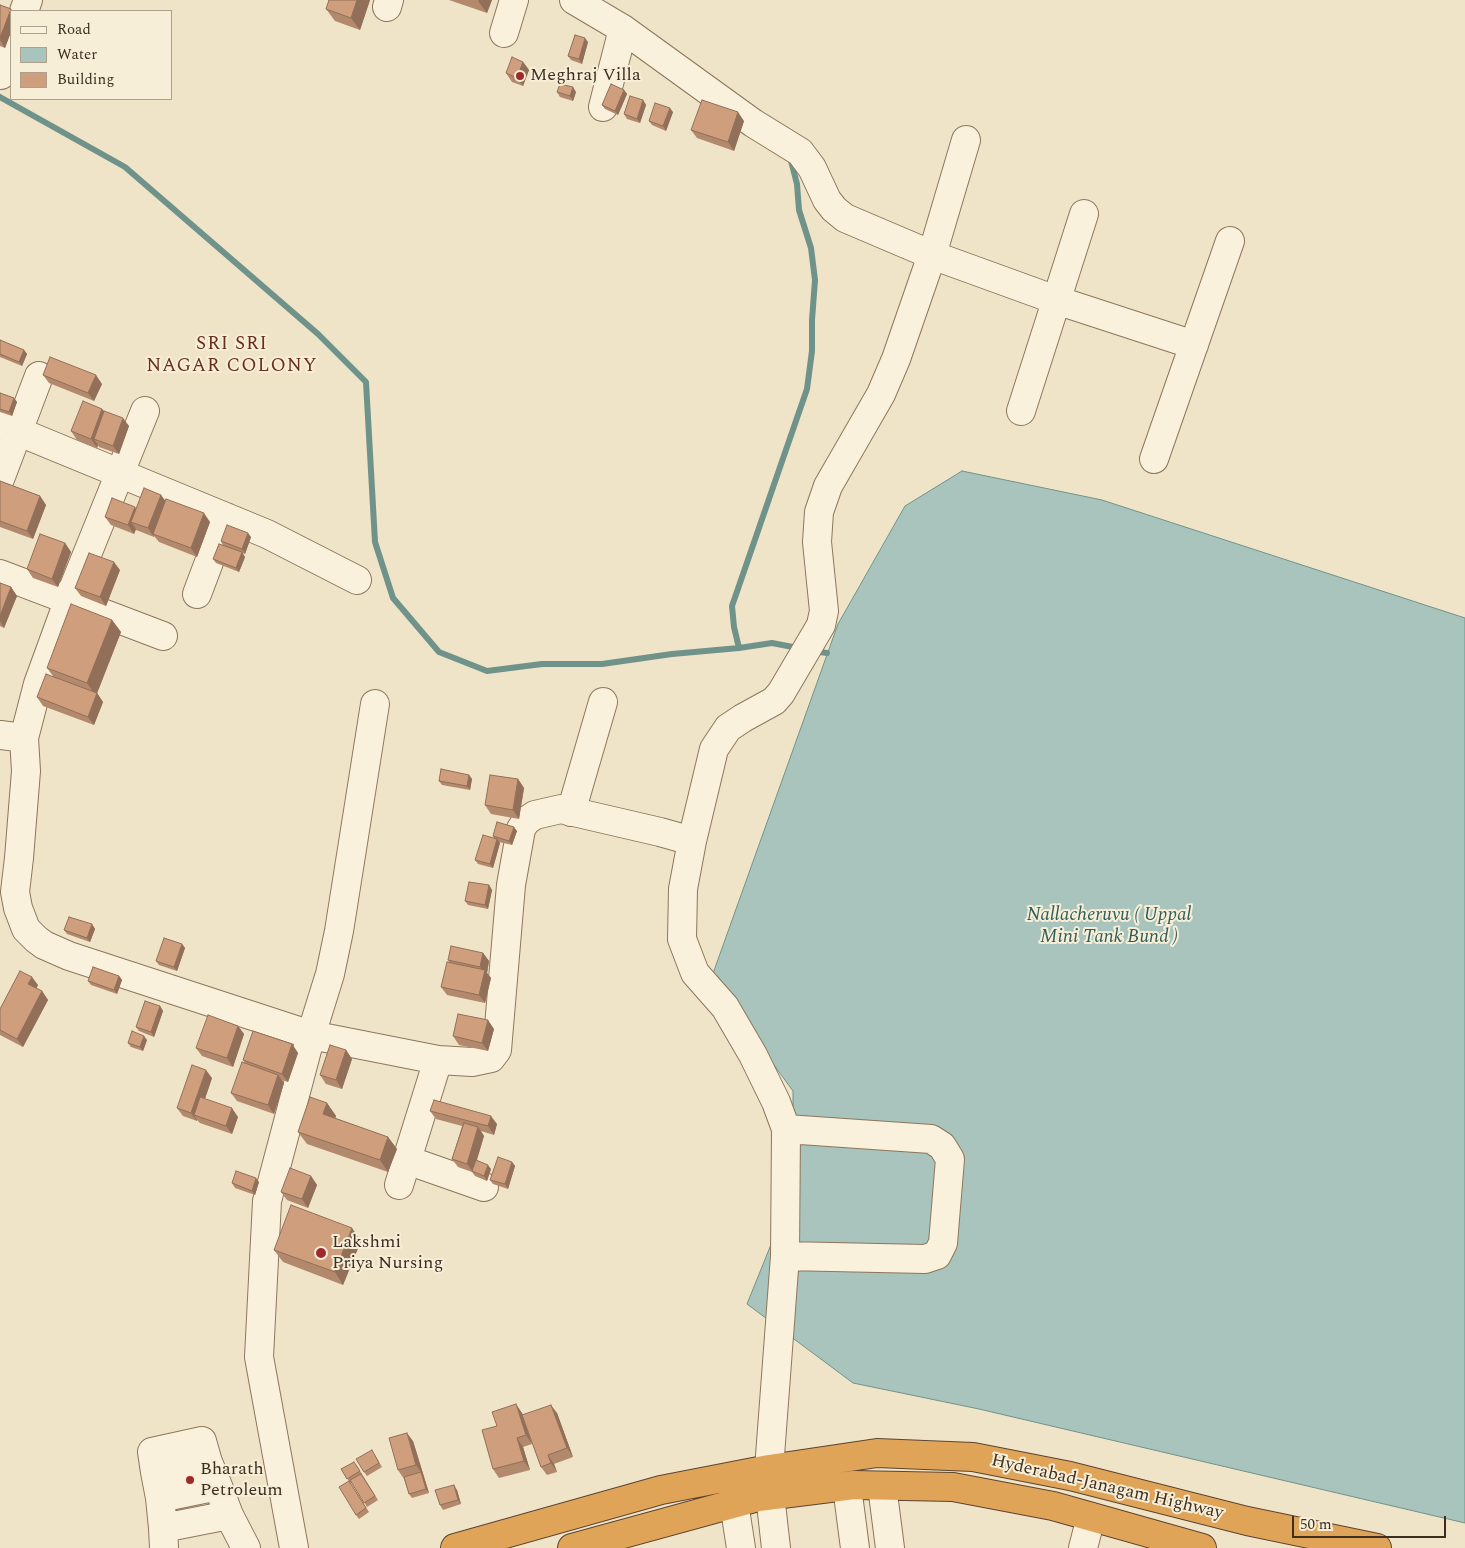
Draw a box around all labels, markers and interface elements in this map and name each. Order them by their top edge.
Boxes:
legend [10,10,172,100]
text: Road [57,18,91,41]
text: Water [57,43,97,66]
place label: Meghraj Villa [530,65,641,87]
text: Building [57,68,114,91]
marker: Meghraj Villa [514,70,526,82]
district label: SRI SRI NAGAR COLONY [145,334,319,378]
water label: Nallacheruvu ( Uppal Mini Tank Bund ) [1027,905,1191,949]
place label: Lakshmi Priya Nursing [332,1232,443,1274]
marker: Lakshmi Priya Nursing [314,1246,328,1260]
street label: Hyderabad-Janagam Highway [989,1451,1225,1525]
place label: Bharath Petroleum [200,1459,283,1502]
marker: Bharath Petroleum [184,1474,196,1486]
scale bar [1295,1506,1449,1538]
text: 50 m [1300,1513,1332,1536]

